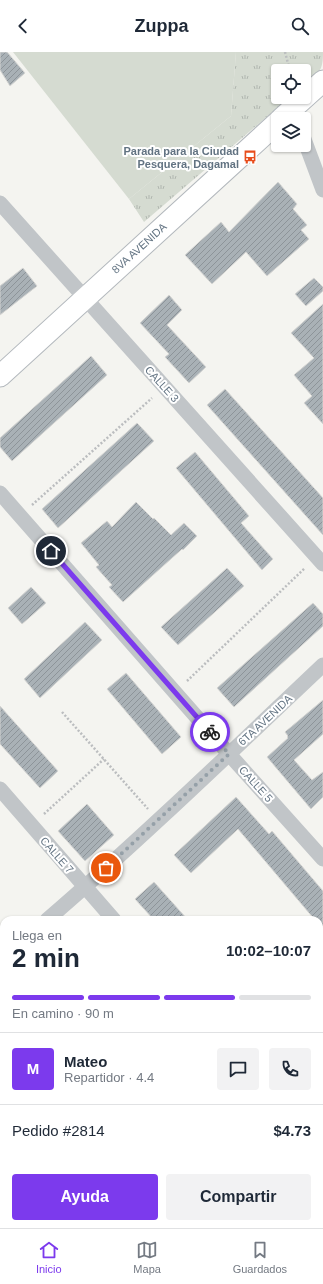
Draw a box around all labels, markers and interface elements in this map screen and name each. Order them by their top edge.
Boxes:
icon: back [12,15,34,37]
icon: search [289,15,311,37]
text: Zuppa [135,16,189,36]
map controls [271,64,311,152]
button: locate [271,64,311,104]
button: layers [271,112,311,152]
place label: Parada para la Ciudad Pesquera, Dagamal [123,145,239,170]
bus stop icon: Parada para la Ciudad Pesquera, Dagamal [242,149,258,165]
street label: 8VA AVENIDA [109,220,169,276]
street label: CALLE 3 [143,364,181,404]
pin [34,534,68,568]
icon: home [40,540,62,562]
street label: 6TA AVENIDA [236,692,295,748]
courier [190,712,230,752]
icon: bike [199,721,221,743]
street label: CALLE 5 [237,764,275,804]
street label: CALLE 7 [38,834,76,876]
pin [89,851,123,885]
icon: bag [95,857,117,879]
text: Llega en [12,928,62,943]
text: 10:02–10:07 [226,942,311,959]
text: 2 min [12,943,80,973]
text: En camino · 90 m [12,1006,114,1021]
button: chat [217,1048,259,1090]
button: phone [269,1048,311,1090]
text: Mateo [64,1053,107,1070]
text: M [27,1060,39,1077]
text: Repartidor · 4.4 [64,1070,154,1085]
text: Pedido #2814 [12,1122,105,1139]
text: $4.73 [273,1122,311,1139]
button: Ayuda [12,1174,158,1220]
button: Compartir [166,1174,311,1220]
tab: Inicio [36,1239,62,1275]
tab: Mapa [133,1239,161,1275]
tab: Guardados [233,1239,287,1275]

